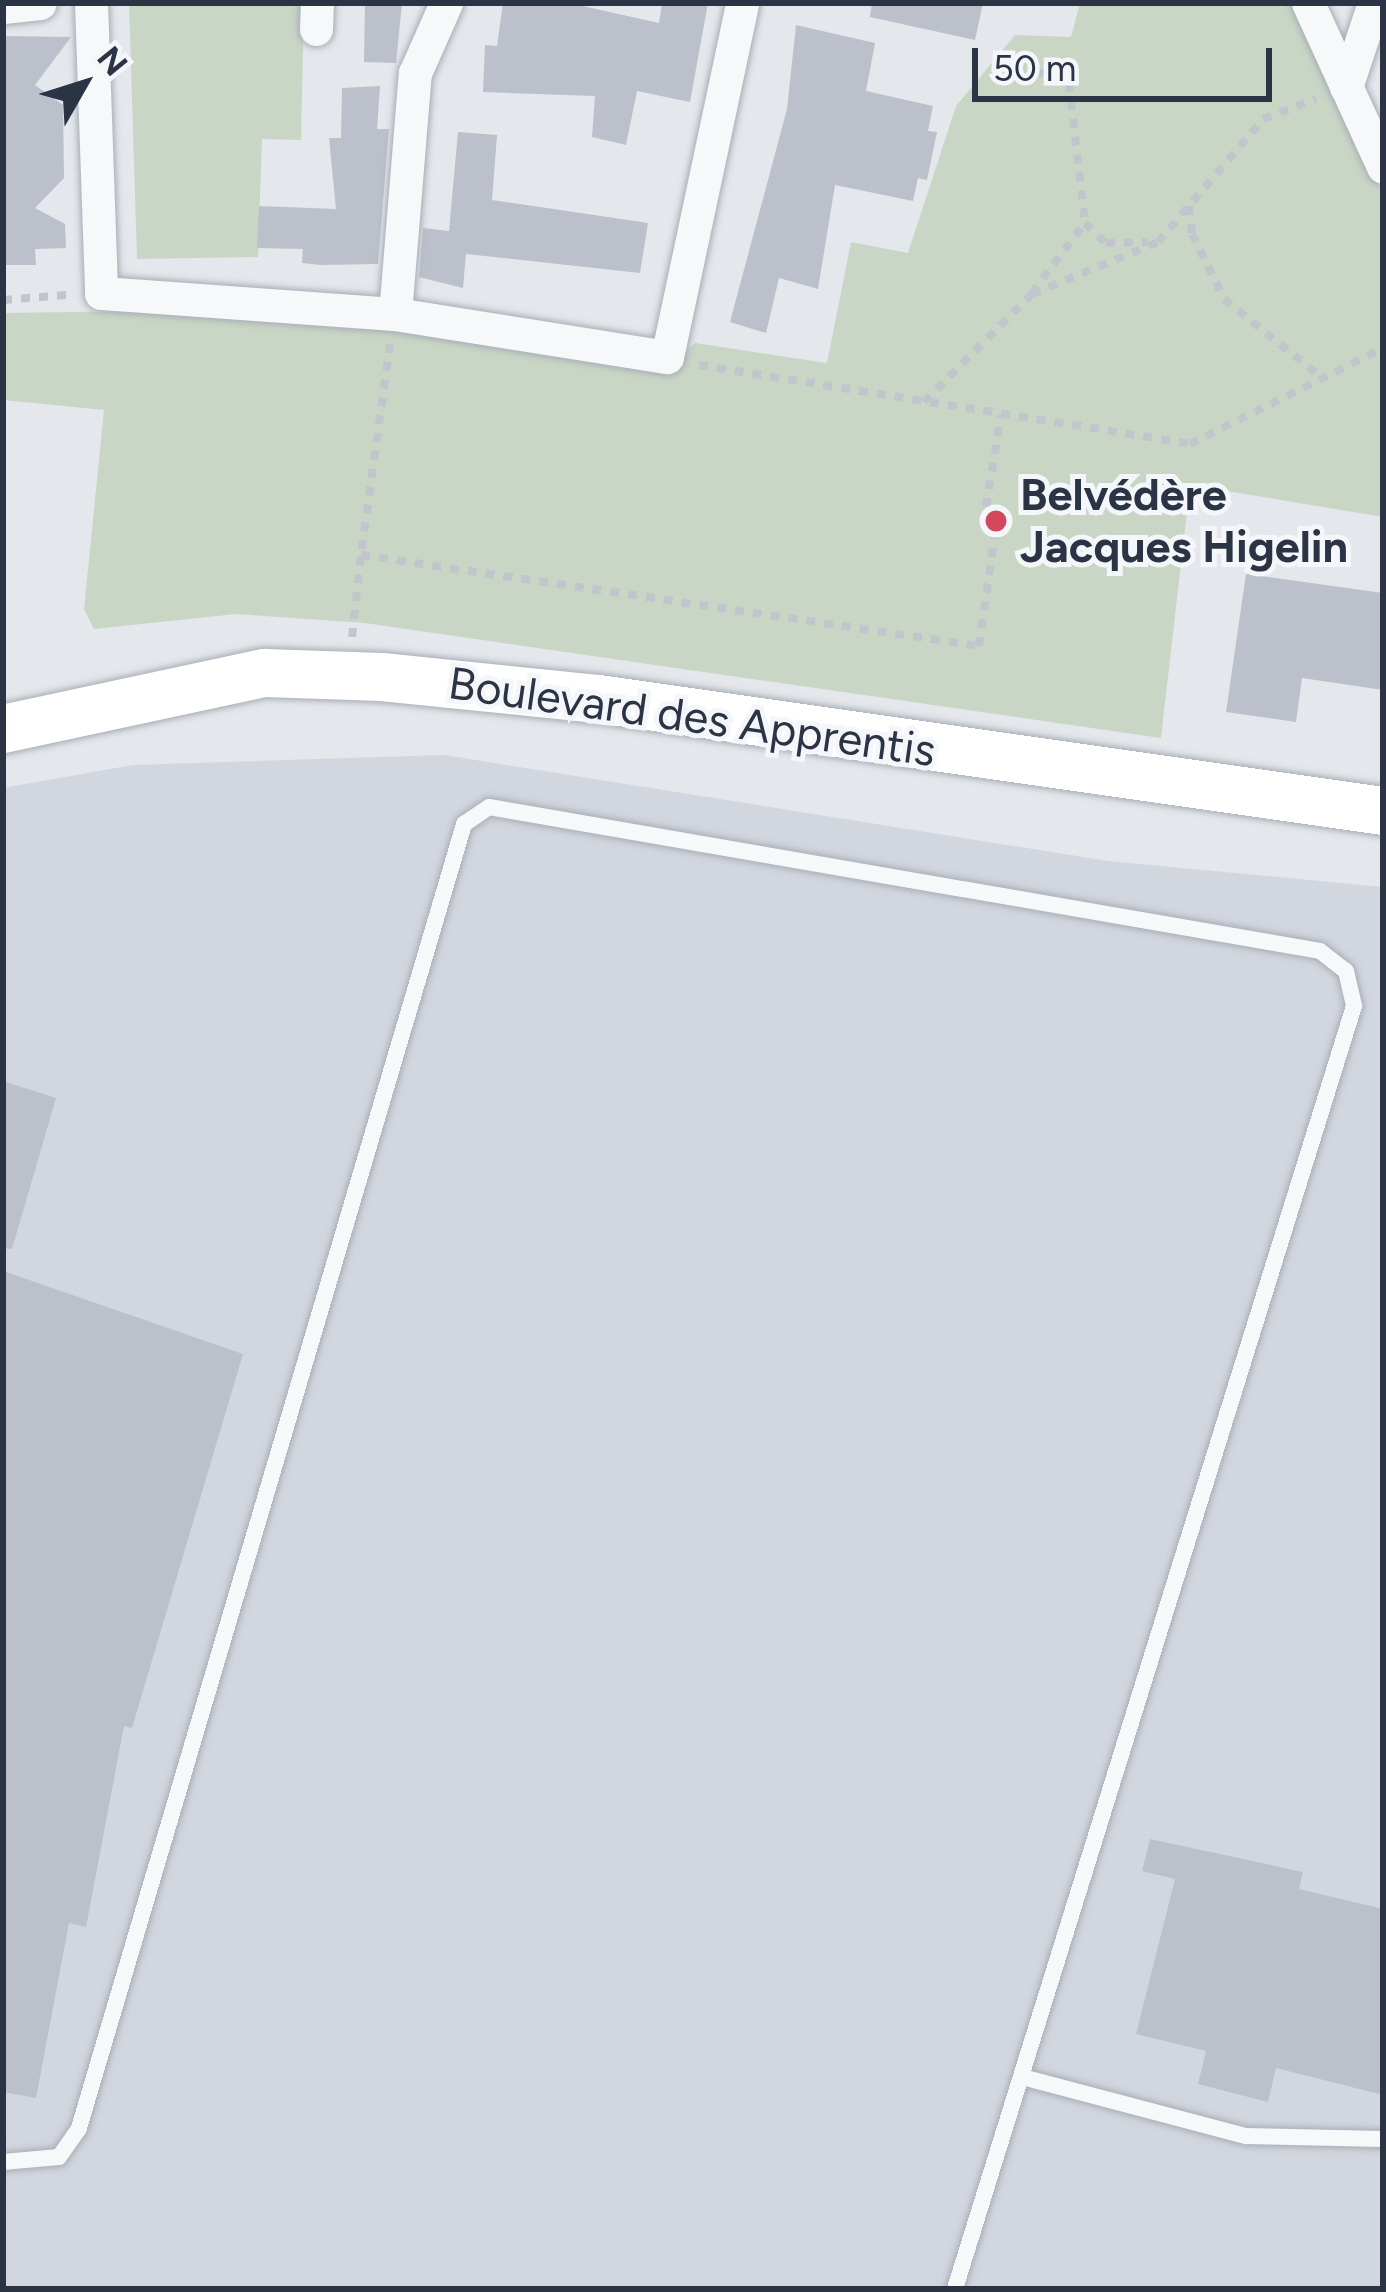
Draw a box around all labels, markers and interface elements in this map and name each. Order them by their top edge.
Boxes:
north arrow [24,24,144,144]
scale bar [978,24,1278,98]
text: N [89,39,136,83]
text: 50 m [993,47,1076,90]
place label: Belvédère Jacques Higelin [1020,468,1348,574]
marker: Belvédère Jacques Higelin [983,508,1009,534]
street label: Boulevard des Apprentis [445,656,939,778]

